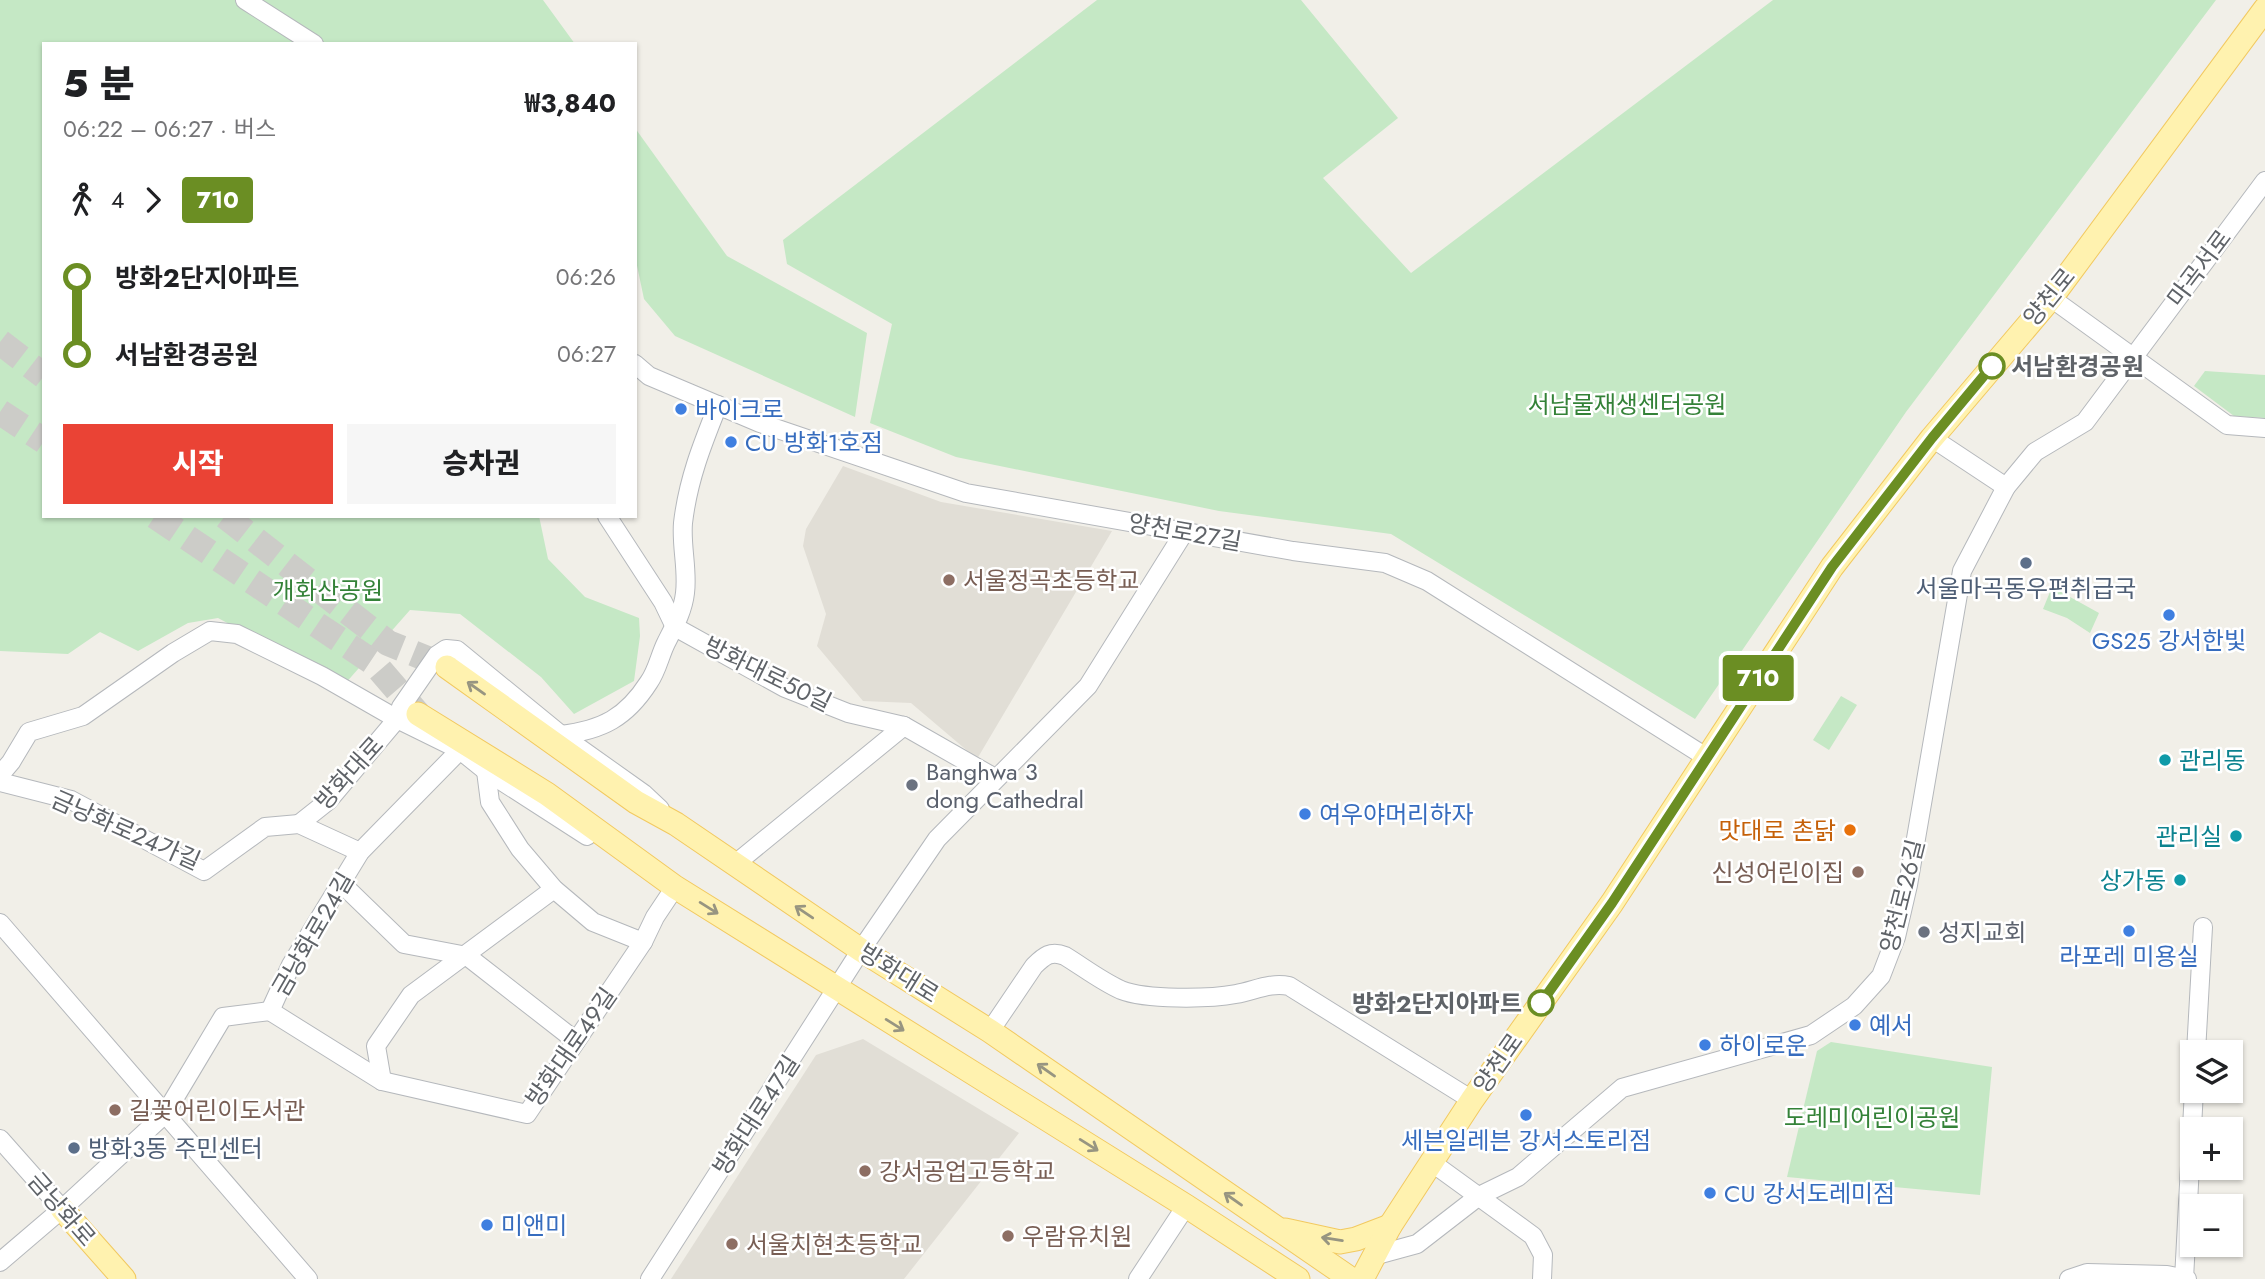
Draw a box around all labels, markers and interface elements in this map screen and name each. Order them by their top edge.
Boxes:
text: 5 분 [63,56,135,111]
text: ₩3,840 [525,84,616,122]
text: 06:22 – 06:27 · 버스 [63,112,276,146]
icon: walk [63,181,101,219]
icon: forward [134,181,172,219]
text: 710 [196,182,239,217]
text: 4 [111,183,124,217]
street label: 마곡서로 [2158,222,2240,314]
text: 방화2단지아파트 [115,259,300,297]
text: 06:26 [556,260,616,294]
street label: 양천로 [2015,260,2083,334]
text: 서남환경공원 [115,336,259,374]
text: 06:27 [557,337,616,371]
place label: 서남환경공원 [2011,349,2143,384]
marker: 서남환경공원 [1979,353,2005,379]
park label: 서남물재생센터공원 [1528,387,1726,422]
place label: 바이크로 [695,392,783,427]
marker: 바이크로 [673,401,689,417]
button: 시작 [63,424,333,504]
button: 승차권 [347,424,616,504]
place label: CU 방화1호점 [745,425,883,460]
marker: CU 방화1호점 [723,434,739,450]
street label: 양천로27길 [1126,505,1244,559]
marker: 서울마곡동우편취급국 [2018,555,2034,571]
place label: 서울정곡초등학교 [963,563,1140,598]
place label: 서울마곡동우편취급국 [1916,571,2136,606]
marker: 서울정곡초등학교 [941,572,957,588]
park label: 개화산공원 [273,573,383,608]
marker: GS25 강서한빛 [2161,607,2177,623]
place label: GS25 강서한빛 [2092,623,2246,658]
street label: 방화대로50길 [698,628,838,720]
line badge: 710 [1718,655,1798,701]
text: 710 [1737,660,1779,695]
one-way arrow [467,681,486,695]
street label: 방화대로 [306,728,392,818]
place label: 관리동 [2179,743,2245,778]
marker: 관리동 [2157,752,2173,768]
place label: Banghwa 3 dong Cathedral [926,754,1084,817]
marker: Banghwa 3 dong Cathedral [904,777,920,793]
street label: 금낭화로24가길 [46,781,206,879]
place label: 여우야머리하자 [1319,797,1474,832]
marker: 여우야머리하자 [1297,806,1313,822]
place label: 맛대로 촌닭 [1718,813,1836,848]
place label: 관리실 [2156,819,2222,854]
marker: 맛대로 촌닭 [1842,822,1858,838]
marker: 관리실 [2228,828,2244,844]
street label: 양천로26길 [1871,836,1933,956]
place label: 신성어린이집 [1712,855,1844,890]
place label: 상가동 [2100,863,2166,898]
marker: 신성어린이집 [1850,864,1866,880]
street label: 금낭화로24길 [263,865,363,1003]
marker: 상가동 [2172,872,2188,888]
one-way arrow [699,901,718,916]
one-way arrow [795,905,814,919]
place label: 성지교회 [1938,915,2026,950]
marker: 라포레 미용실 [2121,923,2137,939]
marker: 성지교회 [1916,924,1932,940]
street label: 방화대로 [852,935,946,1011]
place label: 라포레 미용실 [2059,939,2199,974]
street label: 방화대로49길 [517,980,625,1114]
place label: 방화2단지아파트 [1352,986,1522,1021]
marker: 방화2단지아파트 [1528,990,1554,1016]
place label: 예서 [1869,1008,1913,1043]
marker: 예서 [1847,1017,1863,1033]
one-way arrow [885,1018,905,1032]
street label: 양천로 [1465,1026,1531,1100]
place label: 하이로운 [1719,1028,1807,1063]
marker: 하이로운 [1697,1037,1713,1053]
map controls [2180,1040,2243,1257]
button: layers [2180,1040,2243,1103]
street label: 방화대로47길 [704,1048,808,1182]
one-way arrow [1037,1063,1056,1077]
place label: 길꽃어린이도서관 [129,1093,306,1128]
park label: 도레미어린이공원 [1784,1100,1960,1135]
marker: 길꽃어린이도서관 [107,1102,123,1118]
marker: 세븐일레븐 강서스토리점 [1518,1107,1534,1123]
button: + [2180,1117,2243,1180]
place label: 세븐일레븐 강서스토리점 [1401,1123,1651,1158]
place label: 방화3동 주민센터 [88,1131,263,1166]
one-way arrow [1078,1139,1098,1153]
marker: 방화3동 주민센터 [66,1140,82,1156]
place label: 강서공업고등학교 [879,1154,1056,1189]
marker: 강서공업고등학교 [857,1163,873,1179]
street label: 금낭화로 [20,1164,104,1254]
place label: CU 강서도레미점 [1724,1176,1895,1211]
marker: CU 강서도레미점 [1702,1185,1718,1201]
one-way arrow [1224,1192,1243,1206]
button: − [2180,1194,2243,1257]
place label: 미앤미 [501,1208,567,1243]
marker: 미앤미 [479,1217,495,1233]
place label: 우람유치원 [1022,1219,1132,1254]
place label: 서울치현초등학교 [746,1227,923,1262]
marker: 우람유치원 [1000,1228,1016,1244]
one-way arrow [1321,1232,1344,1245]
marker: 서울치현초등학교 [724,1236,740,1252]

